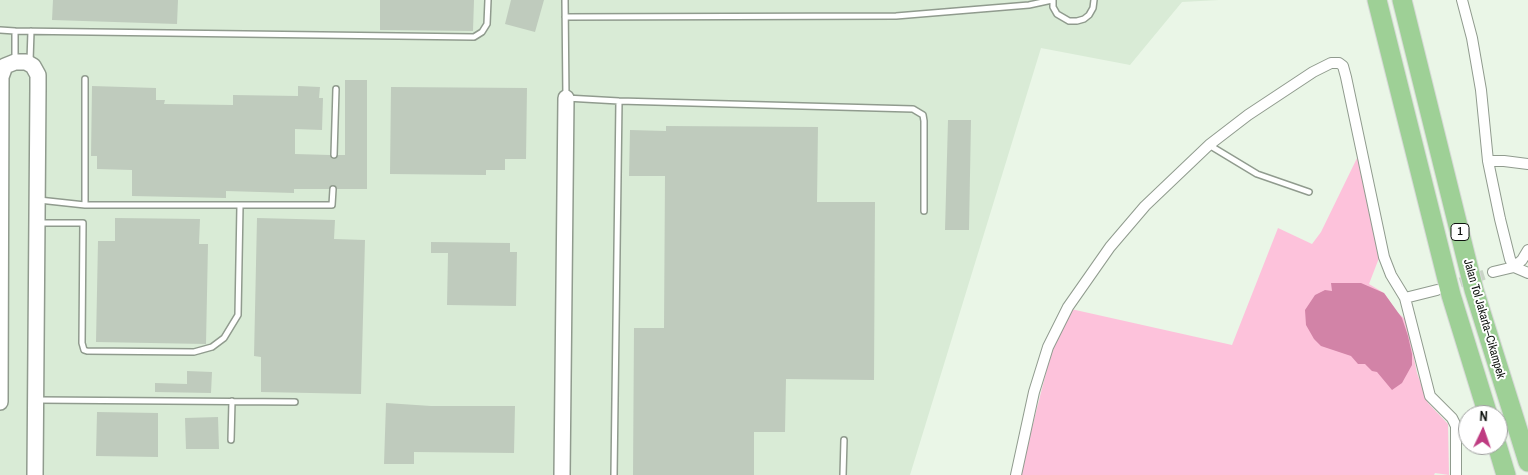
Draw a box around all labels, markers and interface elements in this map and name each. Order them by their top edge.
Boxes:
road number: 1 [1451,223,1469,240]
street label: Jalan Tol Jakarta–Cikampek [1460,258,1508,380]
north arrow [1458,405,1508,455]
text: N [1479,407,1488,425]

